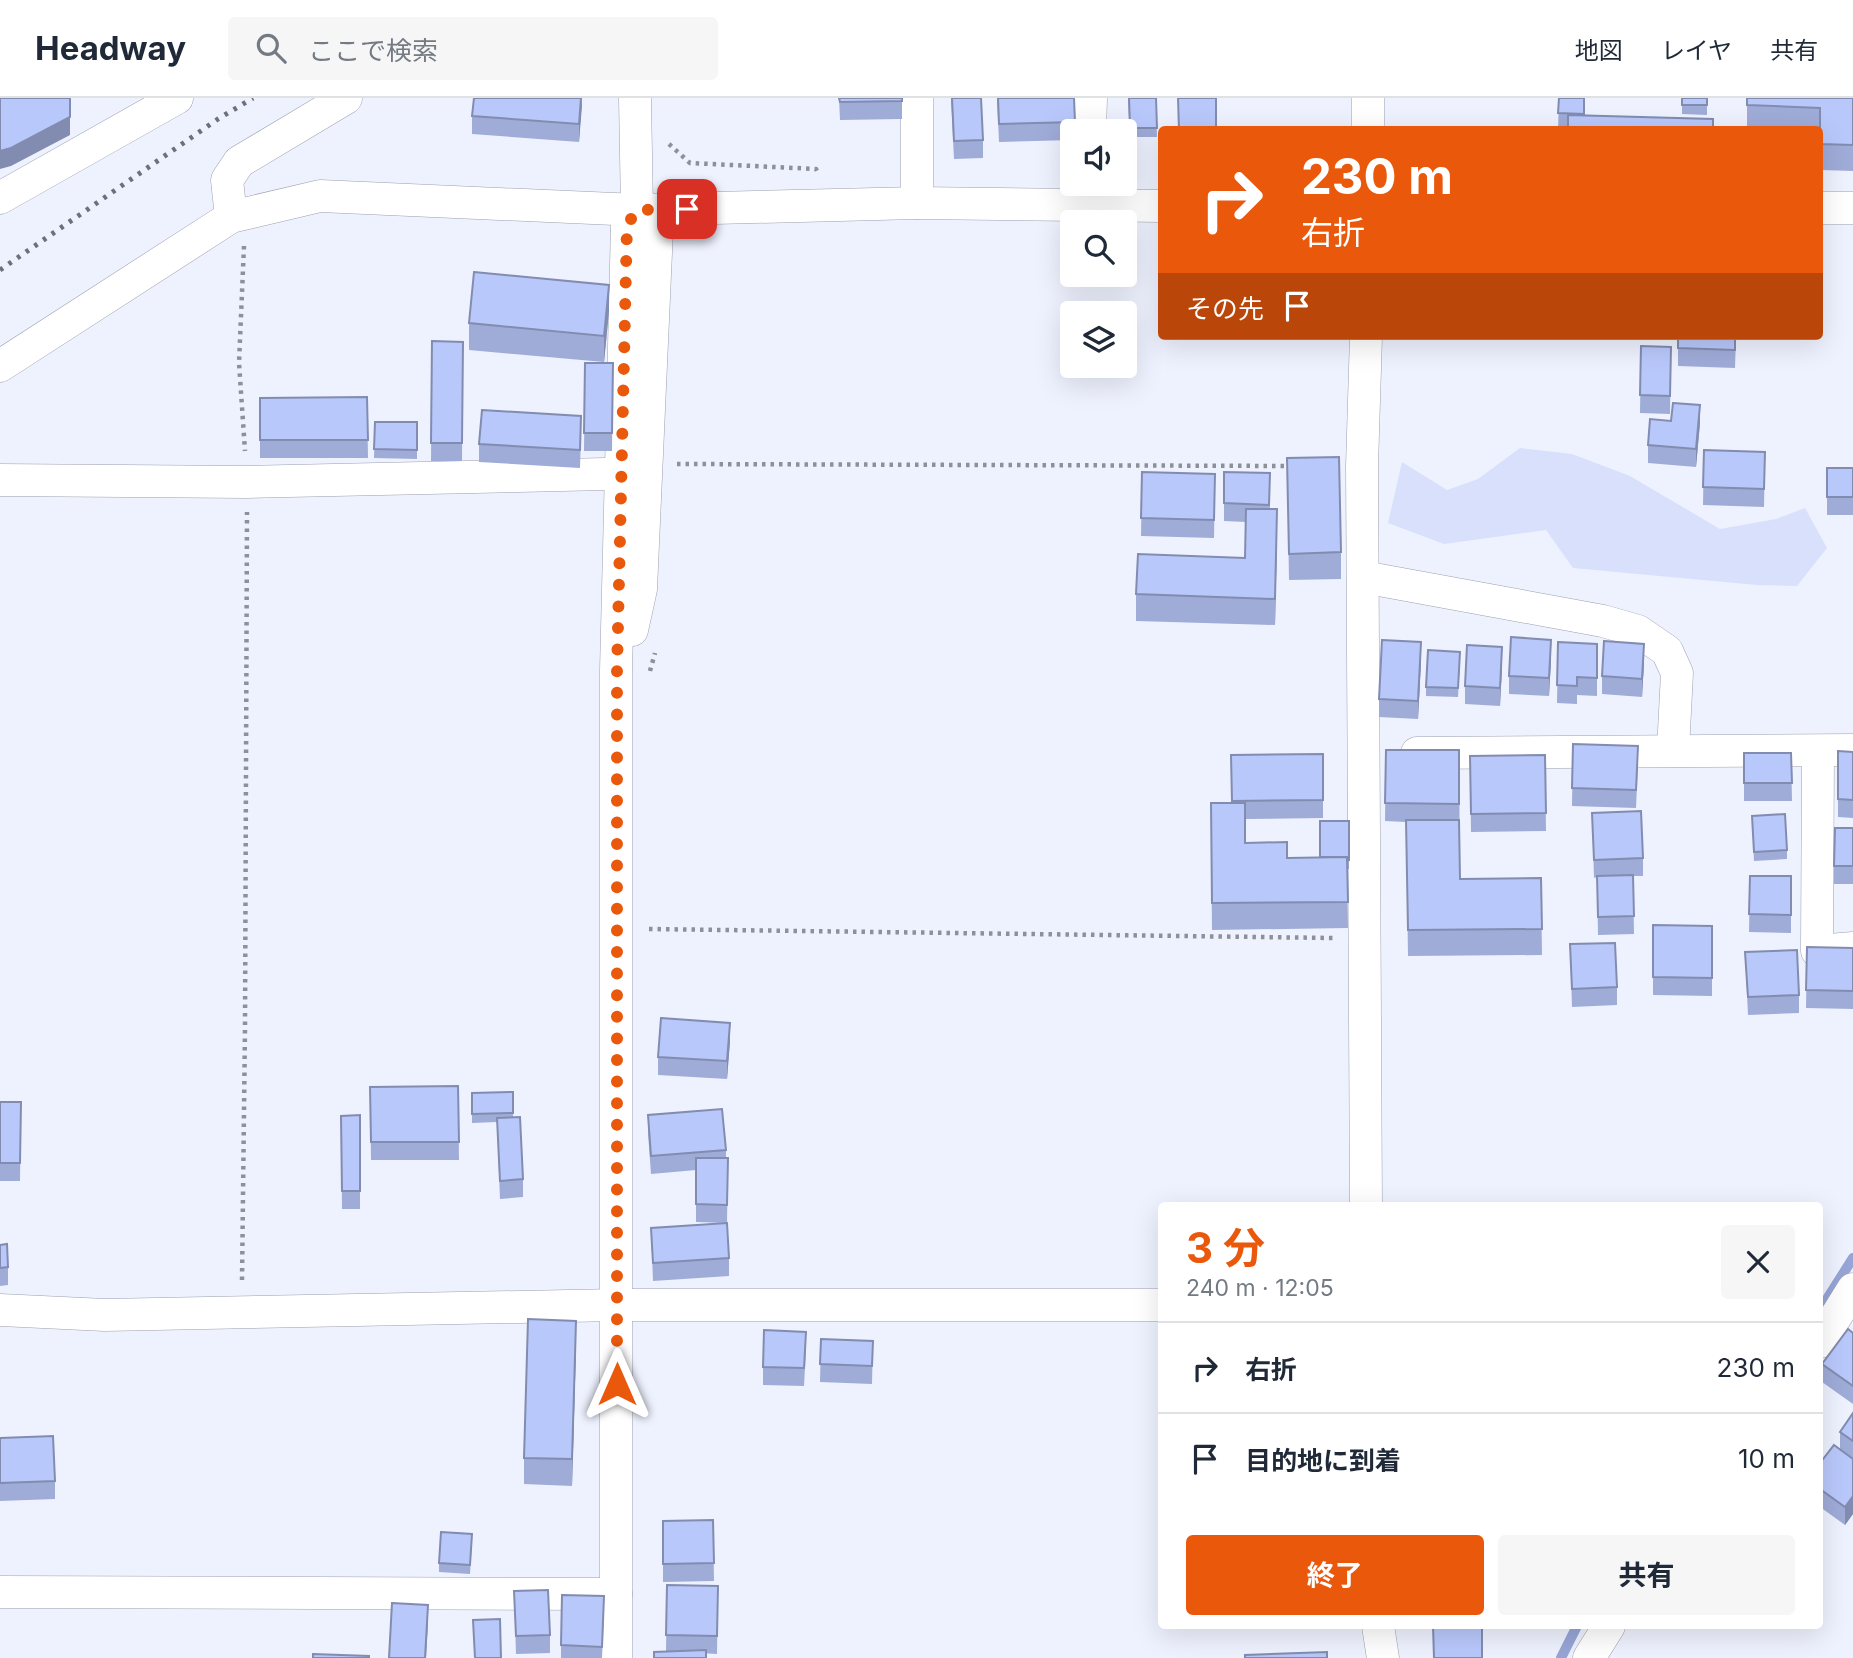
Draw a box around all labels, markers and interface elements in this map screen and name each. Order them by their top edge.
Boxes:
search box [228,17,718,80]
text: Headway [35,28,186,68]
icon: search [252,29,290,67]
text: ここで検索 [308,35,438,66]
text: 地図 [1575,36,1623,65]
text: レイヤ [1661,36,1732,65]
text: 共有 [1770,36,1818,65]
map controls [1060,119,1137,378]
button: sound [1060,119,1137,196]
text: 230 m [1301,147,1453,206]
icon: right [1186,154,1277,245]
pin [657,179,717,239]
icon: arrive [668,190,706,228]
button: search [1060,210,1137,287]
text: 右折 [1301,213,1365,252]
icon: arrive [1278,287,1316,325]
text: その先 [1186,293,1264,324]
button: layers [1060,301,1137,378]
text: 3 分 [1186,1222,1265,1273]
button: close [1721,1225,1795,1299]
text: 240 m · 12:05 [1186,1274,1334,1302]
position arrow [580,1347,654,1421]
icon: right [1186,1349,1224,1387]
text: 230 m [1717,1352,1795,1383]
text: 右折 [1245,1354,1297,1385]
icon: arrive [1186,1440,1224,1478]
text: 10 m [1738,1443,1795,1474]
text: 目的地に到着 [1245,1445,1401,1476]
button: 終了 [1186,1535,1484,1615]
button: 共有 [1498,1535,1795,1615]

